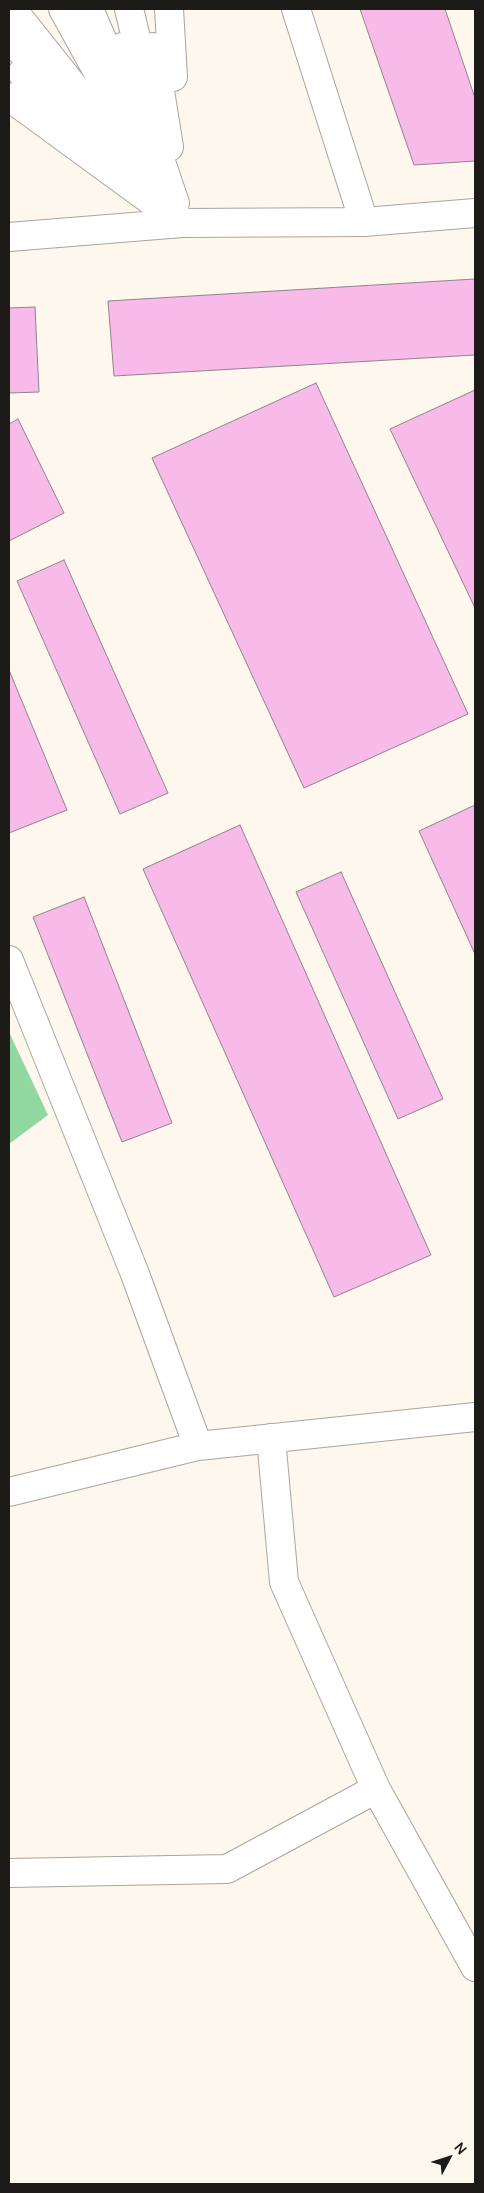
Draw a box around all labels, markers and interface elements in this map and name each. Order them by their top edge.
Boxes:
north arrow [424,2133,474,2183]
text: N [450,2138,471,2158]

